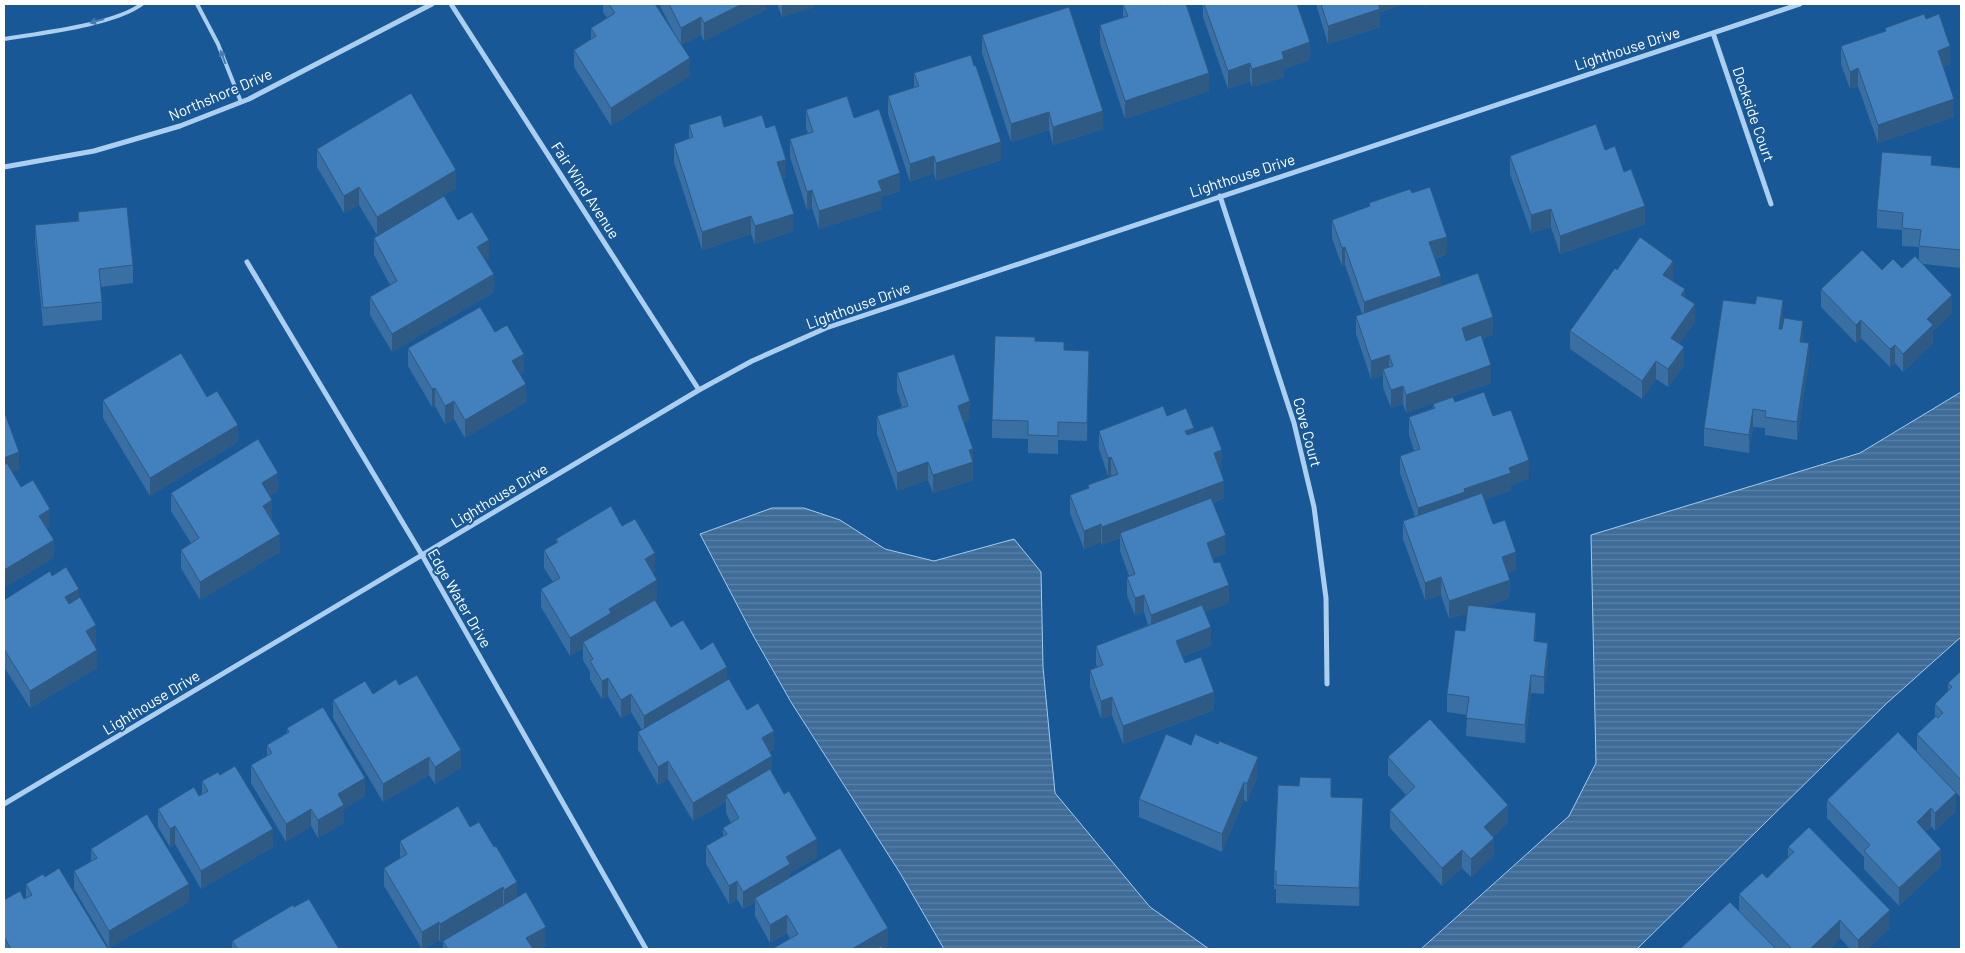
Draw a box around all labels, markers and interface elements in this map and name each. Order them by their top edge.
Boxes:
one-way arrow [89,18,104,26]
street label: Lighthouse Drive [1572,22,1682,74]
one-way arrow [219,49,227,64]
street label: Northshore Drive [166,64,274,124]
street label: Dockside Court [1729,64,1779,164]
street label: Fair Wind Avenue [548,138,624,242]
street label: Lighthouse Drive [1187,149,1297,201]
street label: Lighthouse Drive [803,278,913,332]
street label: Cove Court [1290,395,1326,469]
street label: Lighthouse Drive [447,459,551,531]
street label: Edge Water Drive [424,545,496,651]
street label: Lighthouse Drive [99,666,203,738]

